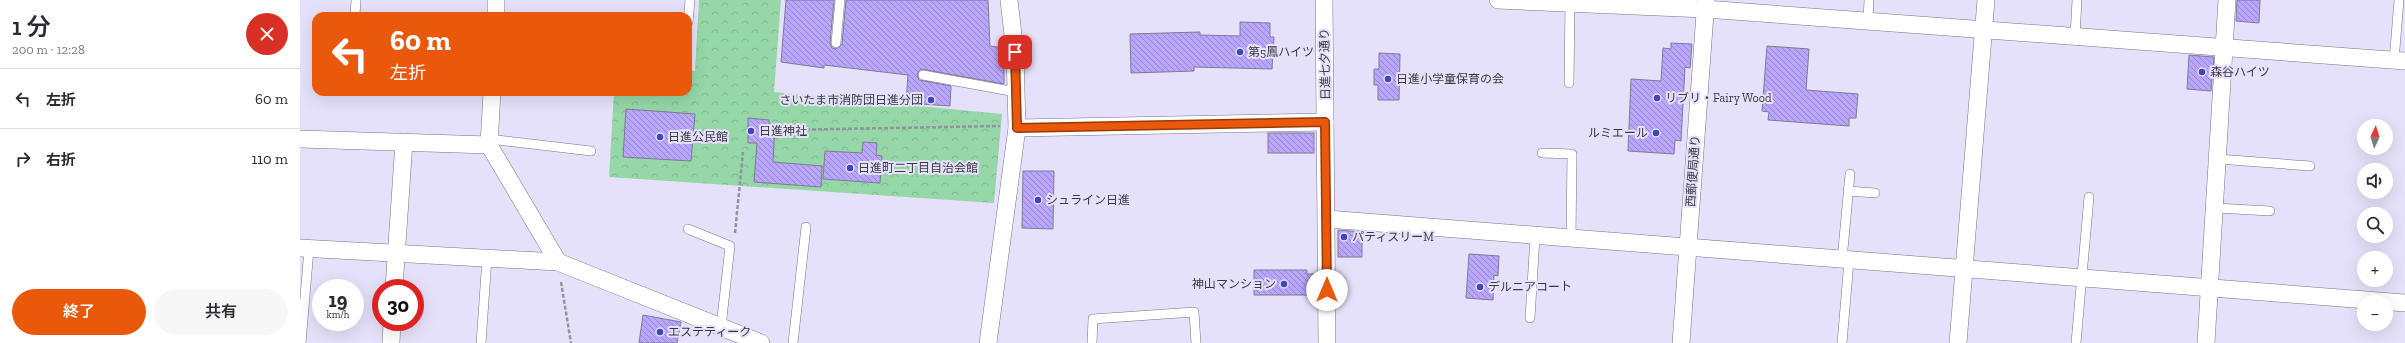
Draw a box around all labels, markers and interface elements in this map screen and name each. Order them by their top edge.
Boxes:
text: 1 分 [12,12,50,41]
button: close [246,13,288,55]
text: 60 m [390,24,451,57]
icon: left [324,28,376,80]
street label: 日進七夕通り [1317,28,1333,100]
pin [998,35,1032,69]
icon: arrive [1004,41,1026,63]
text: 200 m · 12:28 [12,42,85,57]
place label: 第5鳳ハイツ [1248,45,1314,59]
marker: 第5鳳ハイツ [1235,47,1245,57]
text: 左折 [390,62,426,84]
place label: 森谷ハイツ [2210,65,2270,79]
marker: 森谷ハイツ [2197,67,2207,77]
place label: 日進小学童保育の会 [1396,72,1504,86]
marker: 日進小学童保育の会 [1383,74,1393,84]
icon: left [12,88,34,110]
text: 60 m [255,90,288,108]
text: 左折 [46,91,76,109]
place label: リブリ・Fairy Wood [1665,91,1772,105]
place label: さいたま市消防団日進分団 [779,93,923,107]
marker: リブリ・Fairy Wood [1652,93,1662,103]
marker: さいたま市消防団日進分団 [926,95,936,105]
north arrow [2357,119,2393,155]
map controls [2357,119,2393,331]
place label: 日進神社 [759,124,807,138]
marker: 日進神社 [746,126,756,136]
place label: ルミエール [1588,126,1648,140]
marker: ルミエール [1651,128,1661,138]
place label: 日進公民館 [668,130,728,144]
marker: 日進公民館 [655,132,665,142]
street label: 西郵便局通り [1684,135,1702,207]
icon: right [12,148,34,170]
text: 110 m [251,150,288,168]
text: 右折 [46,151,76,169]
place label: 日進町二丁目自治会館 [858,161,978,175]
marker: 日進町二丁目自治会館 [845,163,855,173]
button: sound [2357,163,2393,199]
place label: シュライン日進 [1046,193,1130,207]
marker: シュライン日進 [1033,195,1043,205]
button: search [2357,207,2393,243]
place label: パティスリーM [1352,230,1434,244]
marker: パティスリーM [1339,232,1349,242]
button: + [2357,251,2393,287]
position arrow [1306,269,1348,311]
place label: 神山マンション [1192,277,1276,291]
speed limit sign: 30 [372,279,424,331]
marker: 神山マンション [1279,279,1289,289]
place label: デルニアコート [1488,280,1572,294]
marker: デルニアコート [1475,282,1485,292]
text: 19 [329,288,347,312]
button: 終了 [12,289,146,335]
button: 共有 [154,289,288,335]
button: − [2357,295,2393,331]
text: km/h [327,309,349,321]
place label: エステティーク [668,325,751,339]
marker: エステティーク [655,327,665,337]

